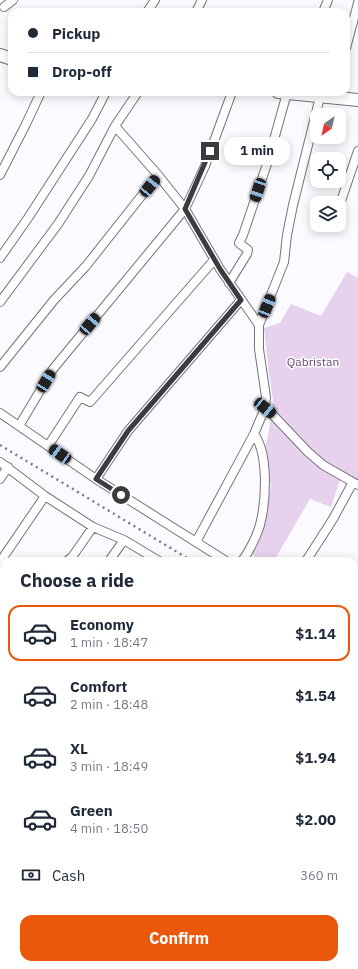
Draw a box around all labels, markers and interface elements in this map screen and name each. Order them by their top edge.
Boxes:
text: Pickup [52,24,100,43]
text: Drop-off [52,62,112,81]
north arrow [310,108,346,144]
map controls [310,108,346,232]
callout: 1 min [224,137,290,165]
route end [201,142,219,160]
text: 1 min [240,142,274,159]
button: locate [310,152,346,188]
car [138,173,162,199]
car [249,177,267,203]
button: layers [310,196,346,232]
car [257,293,277,319]
car [78,311,102,337]
park label: Qabristan [287,354,339,369]
car [35,368,57,394]
car [252,396,278,420]
car [47,442,73,466]
route start [112,486,130,504]
text: Choose a ride [20,569,134,592]
icon: car [22,615,58,651]
text: Economy [70,615,134,634]
text: $1.14 [295,624,336,643]
text: 1 min · 18:47 [70,634,148,651]
icon: car [22,677,58,713]
text: Comfort [70,677,127,696]
text: $1.54 [295,686,336,705]
text: 2 min · 18:48 [70,696,148,713]
icon: car [22,739,58,775]
text: XL [70,739,88,758]
text: $1.94 [295,748,336,767]
text: 3 min · 18:49 [70,758,148,775]
icon: car [22,801,58,837]
text: Green [70,801,113,820]
text: $2.00 [295,810,336,829]
text: 4 min · 18:50 [70,820,148,837]
icon: cash [20,864,42,886]
text: Cash [52,866,85,885]
text: 360 m [300,867,338,884]
button: Confirm [20,915,338,961]

